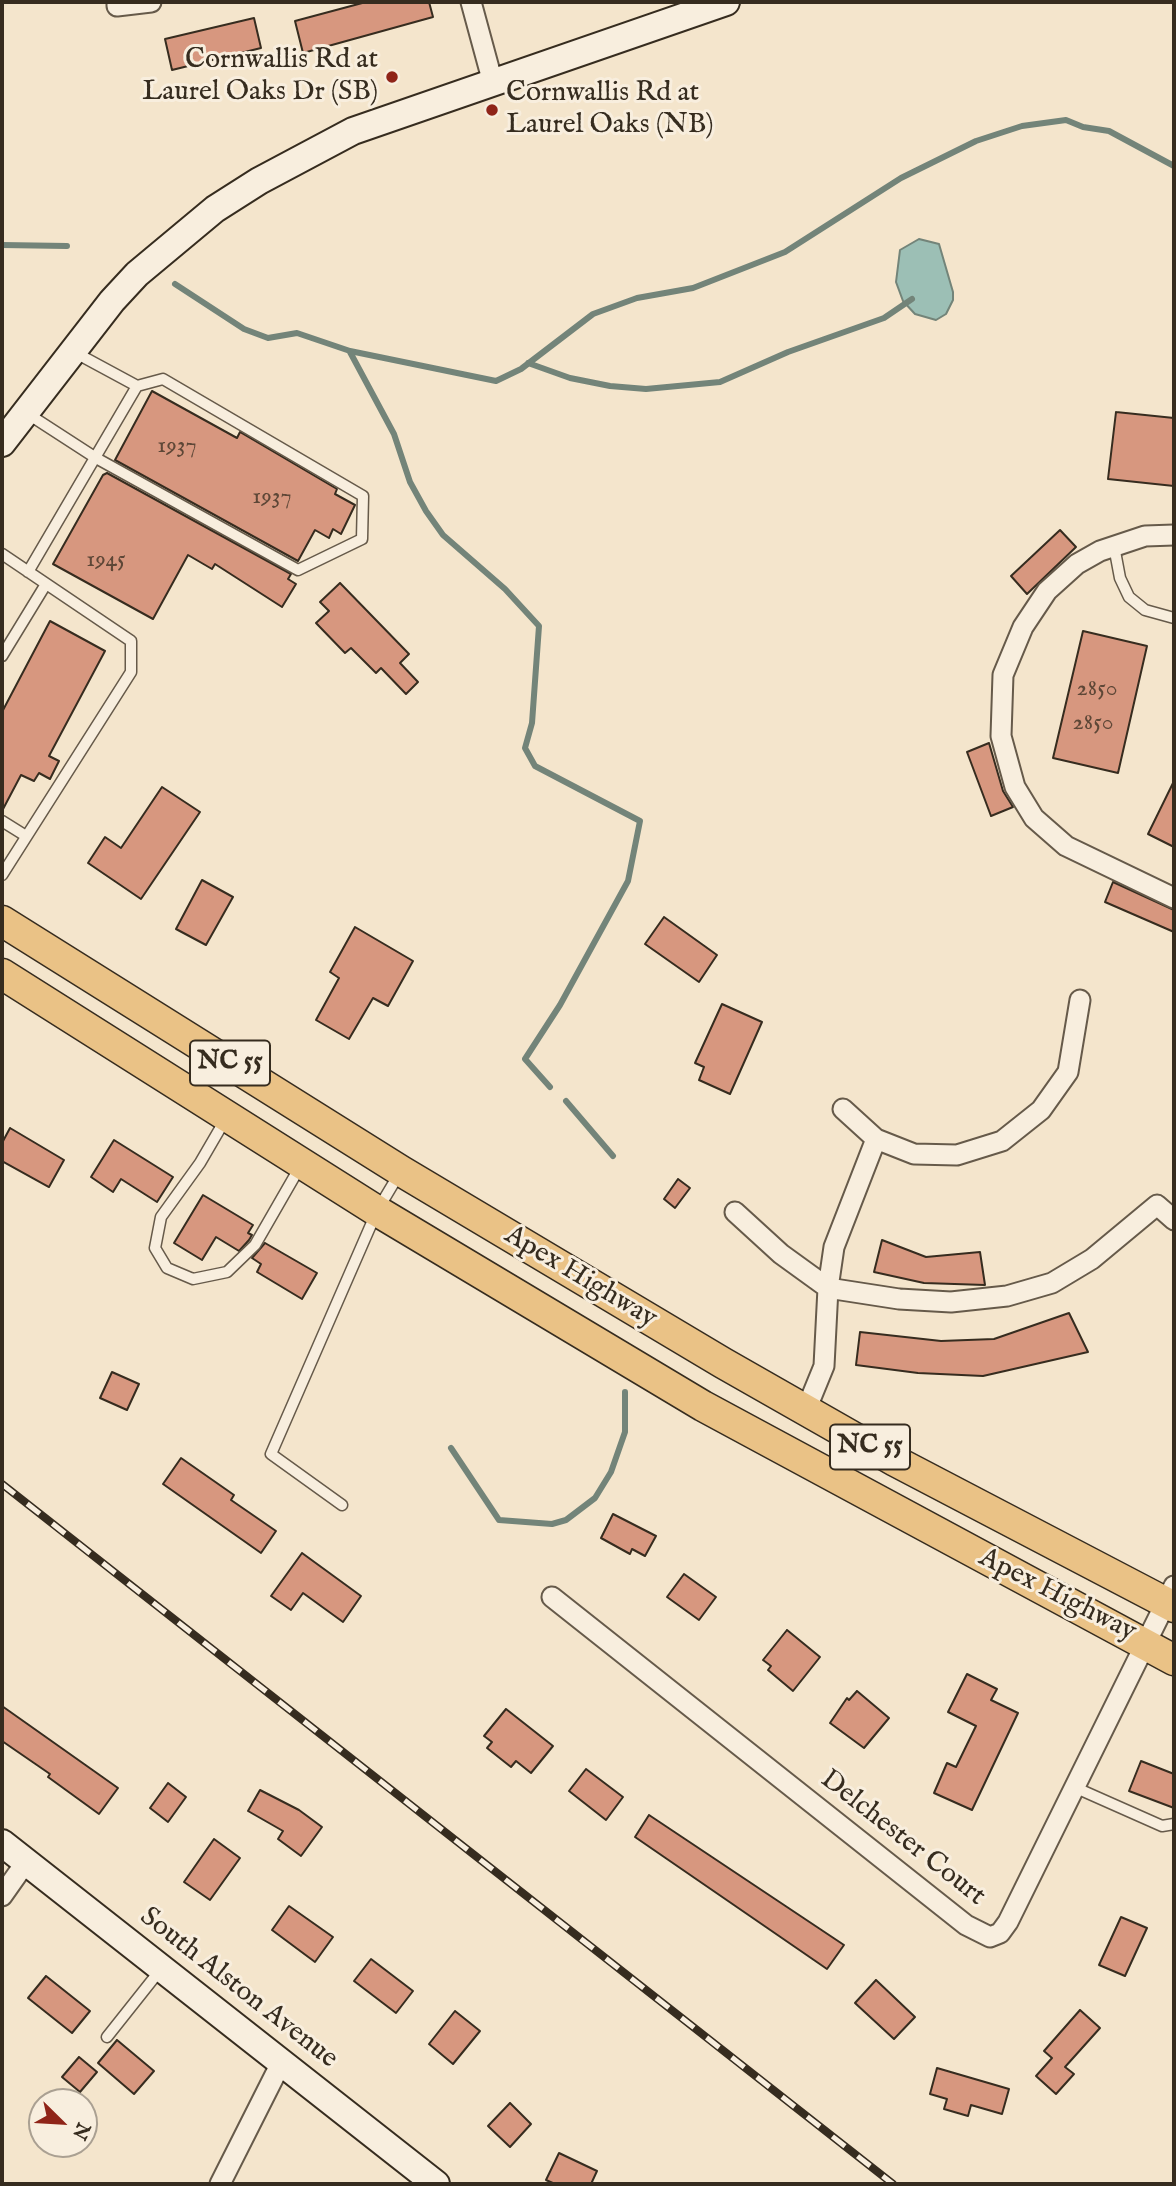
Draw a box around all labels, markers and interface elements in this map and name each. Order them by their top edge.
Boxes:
place label: Cornwallis Rd at Laurel Oaks Dr (SB) [142,44,378,110]
marker: Cornwallis Rd at Laurel Oaks Dr (SB) [384,69,400,85]
place label: Cornwallis Rd at Laurel Oaks (NB) [506,77,713,143]
marker: Cornwallis Rd at Laurel Oaks (NB) [484,102,500,118]
house number: 1937 [157,433,197,461]
house number: 1937 [252,484,292,512]
house number: 1945 [86,547,126,575]
house number: 2850 [1076,676,1118,704]
house number: 2850 [1072,710,1114,738]
road number: NC 55 [190,1040,270,1086]
street label: Apex Highway [498,1219,662,1337]
road number: NC 55 [830,1424,910,1470]
street label: Apex Highway [973,1542,1141,1650]
street label: Delchester Court [813,1764,991,1914]
street label: South Alston Avenue [132,1901,344,2077]
north arrow [28,2088,98,2158]
text: N [66,2118,95,2143]

